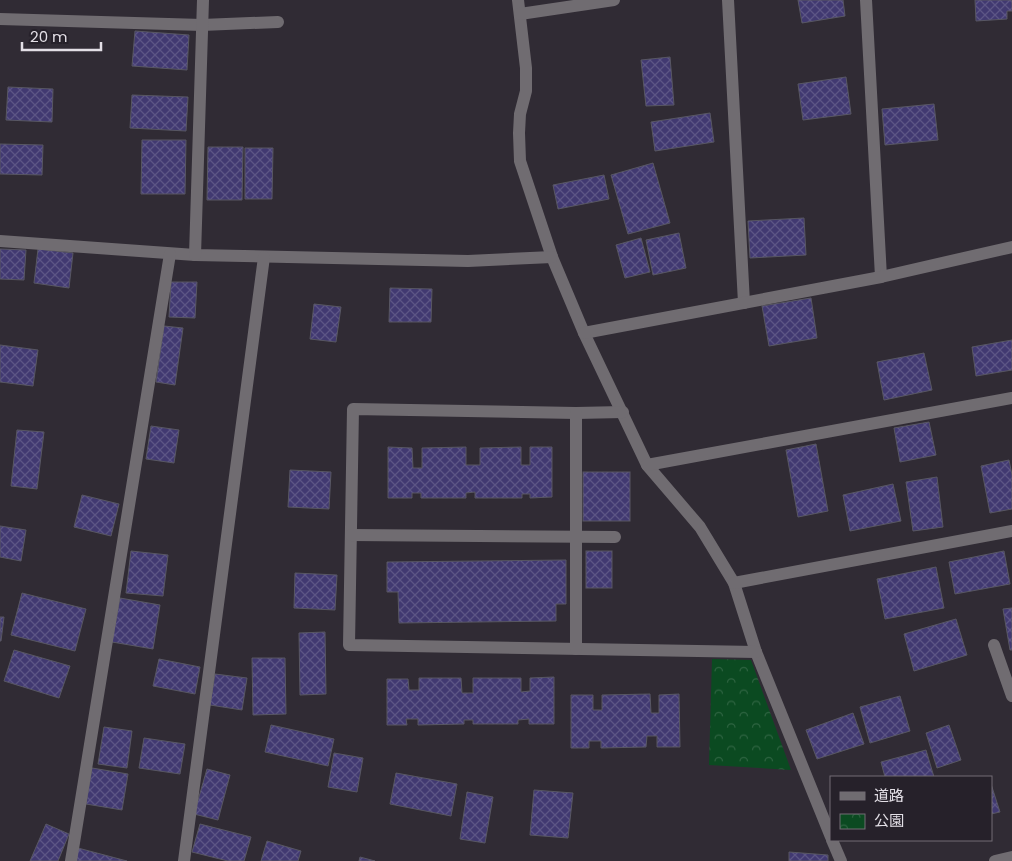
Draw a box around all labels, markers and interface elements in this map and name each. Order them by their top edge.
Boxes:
scale bar [22,20,101,52]
text: 20 m [30,26,68,47]
legend [830,776,992,841]
text: 道路 [874,785,904,806]
text: 公園 [874,810,904,831]

